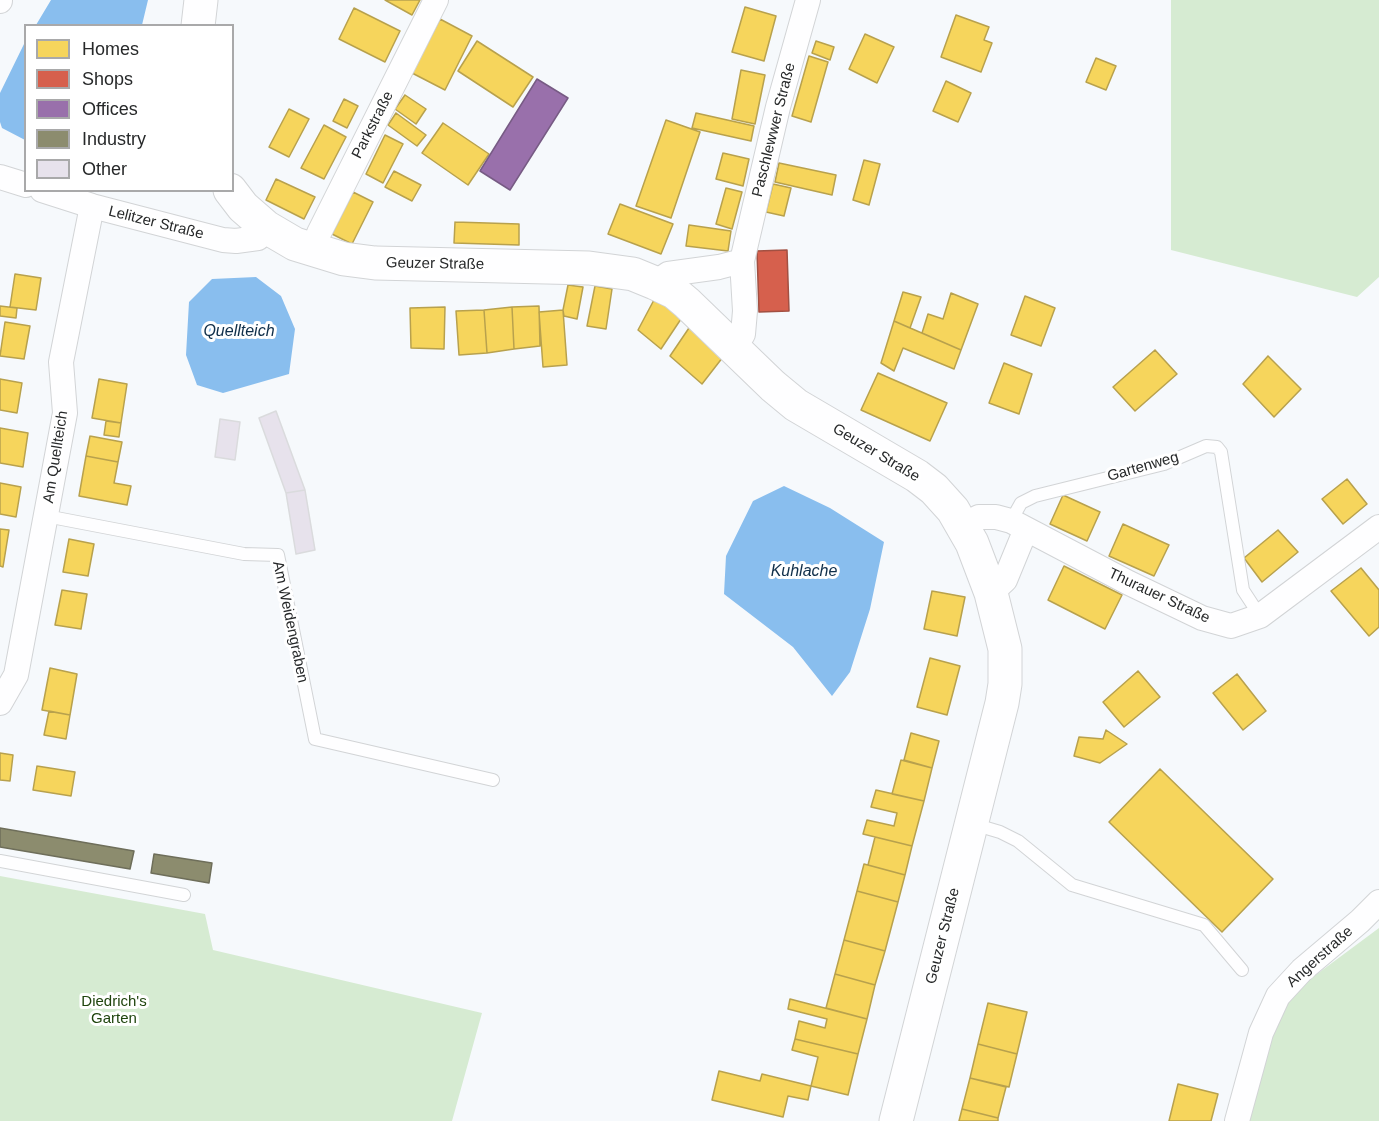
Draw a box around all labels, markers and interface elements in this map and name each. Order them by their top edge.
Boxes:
legend [24,24,234,192]
text: Homes [82,39,139,59]
street label: Paschlewwer Straße [749,61,799,199]
text: Shops [82,69,133,89]
street label: Parkstraße [348,88,398,162]
text: Offices [82,99,138,119]
text: Industry [82,129,146,149]
text: Other [82,159,127,179]
street label: Lelitzer Straße [107,202,205,244]
street label: Geuzer Straße [386,254,484,274]
water label: Quellteich [203,322,275,342]
street label: Am Quellteich [40,409,72,505]
street label: Geuzer Straße [829,420,923,486]
street label: Gartenweg [1105,448,1181,486]
street label: Am Weidengraben [268,560,312,684]
water label: Kuhlache [771,562,837,582]
street label: Thurauer Straße [1105,565,1213,627]
street label: Geuzer Straße [922,886,964,986]
street label: Angerstraße [1283,923,1357,991]
park label: Diedrich's Garten [81,993,147,1028]

